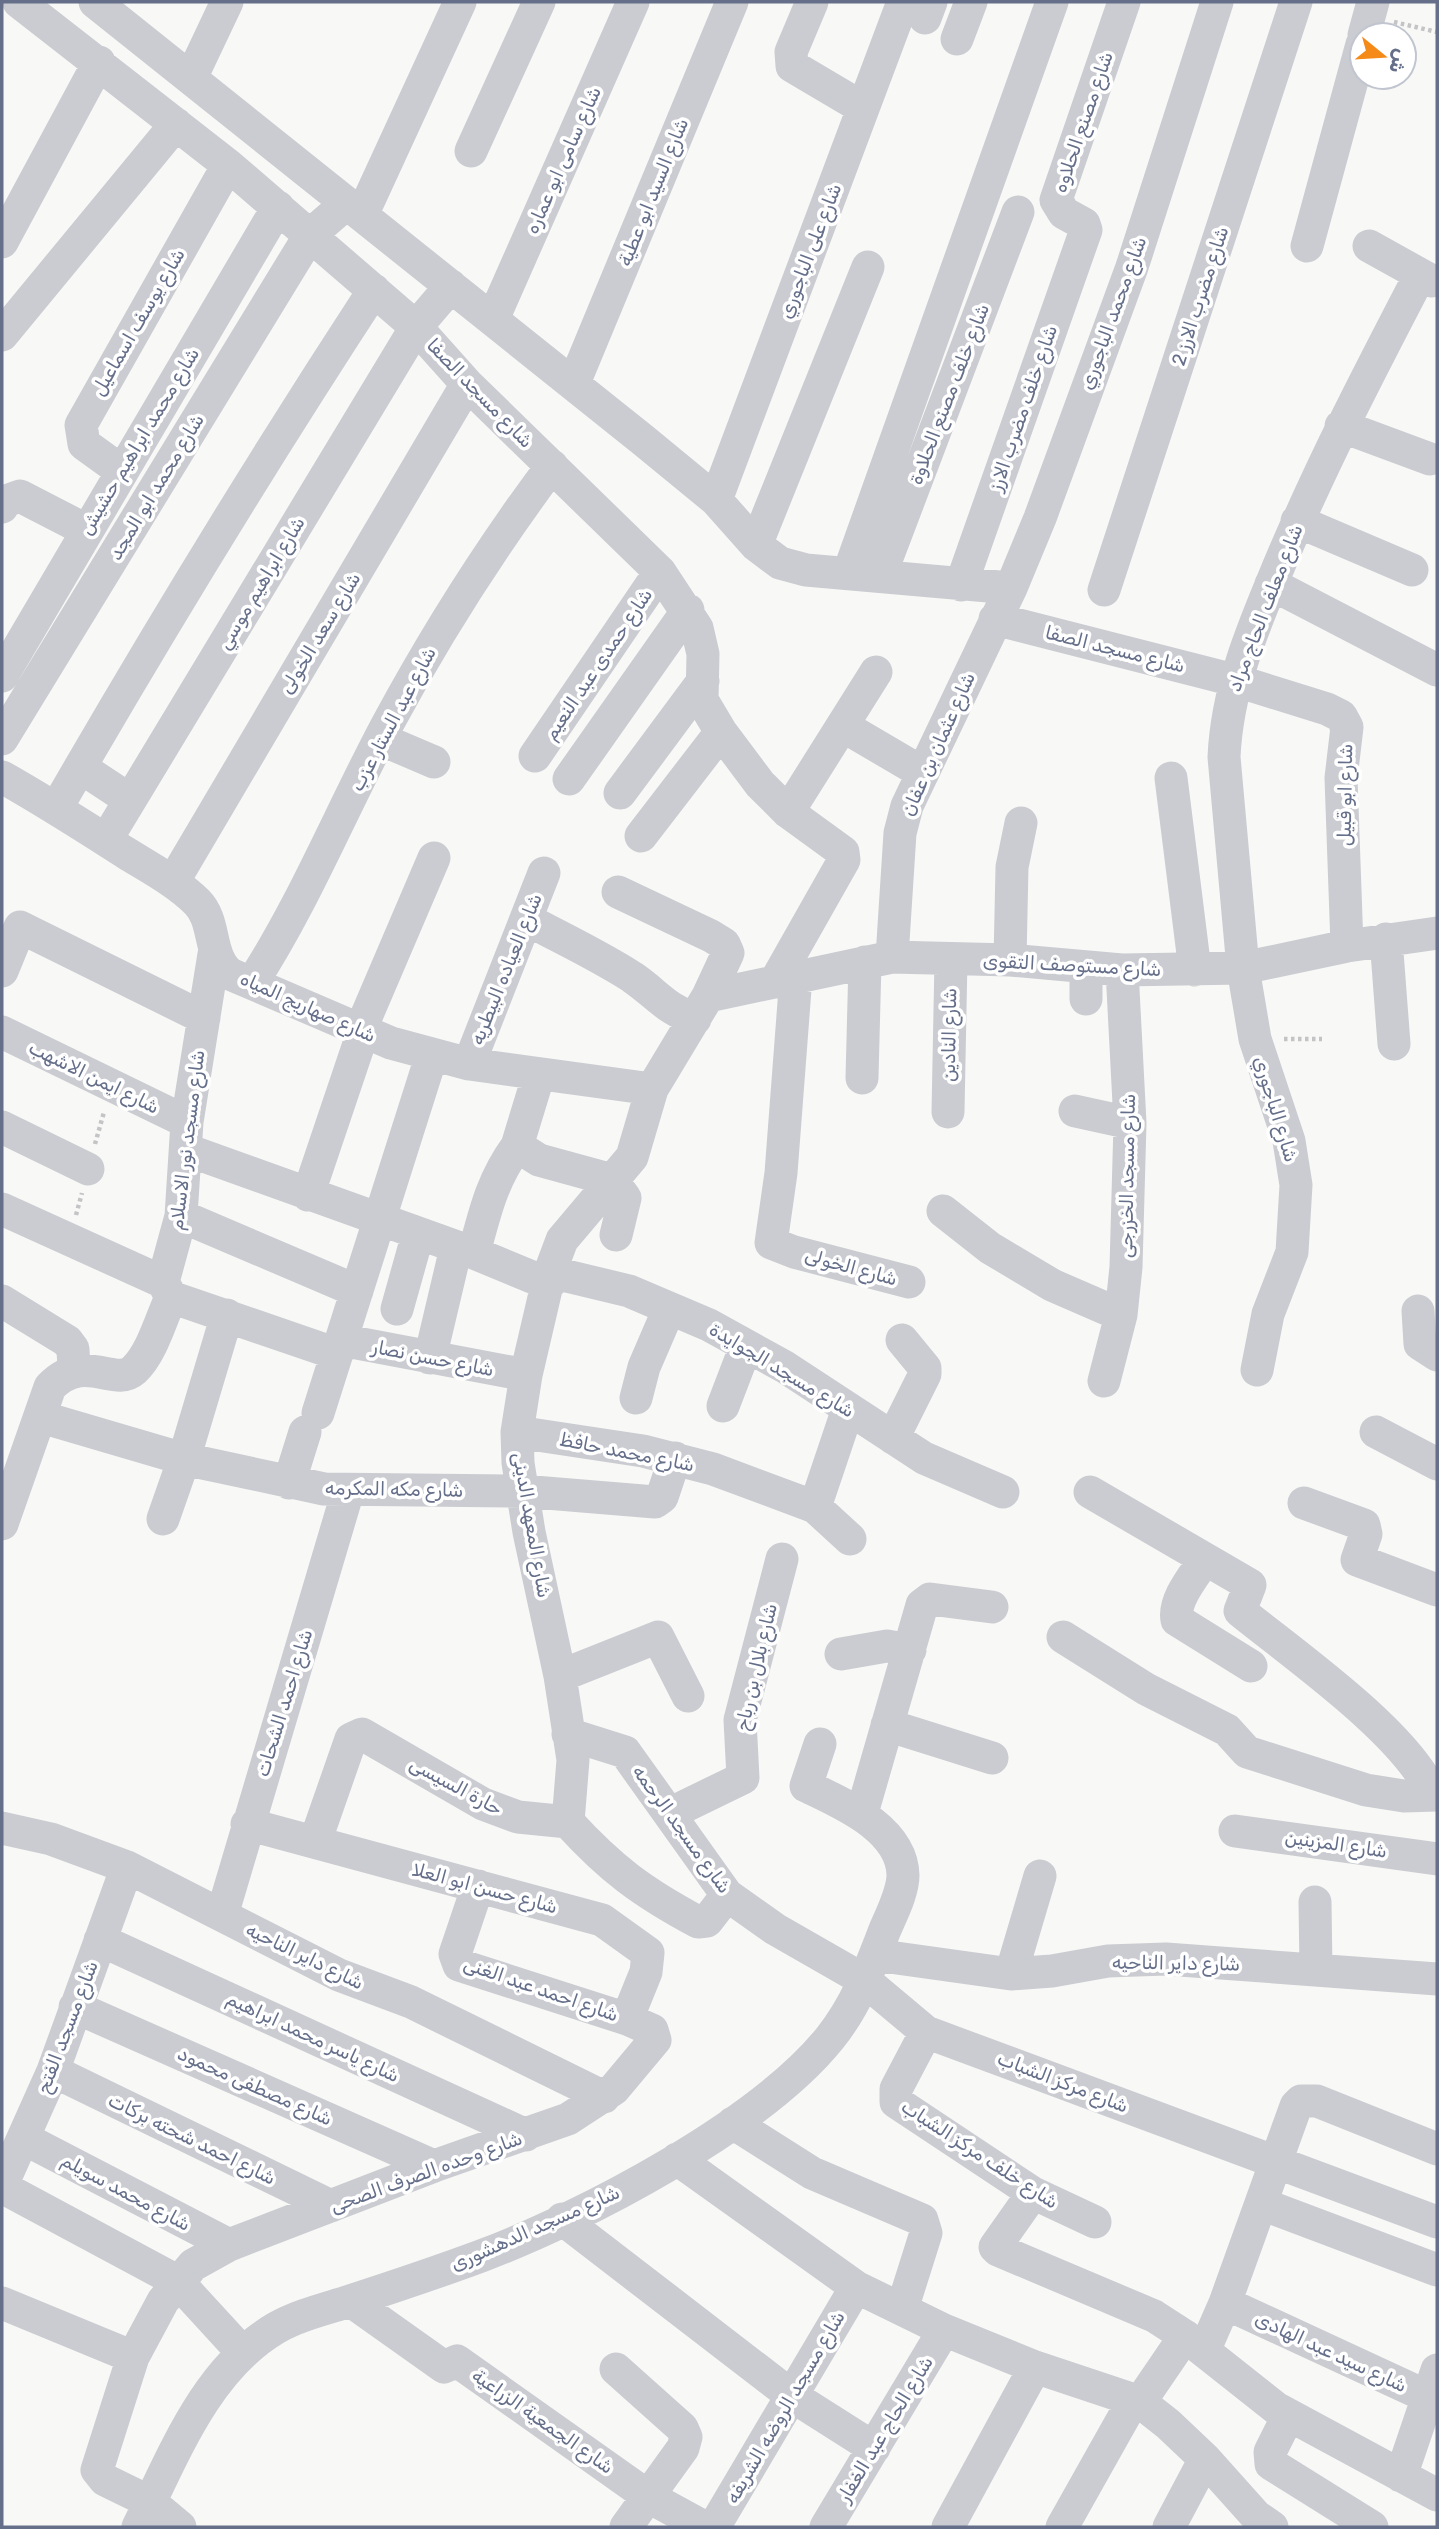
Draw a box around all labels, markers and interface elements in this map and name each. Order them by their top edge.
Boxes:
north arrow [1348,21,1418,91]
text: ش [1384,46,1413,76]
street label: شارع مصنع الحلاوه [1048,48,1120,196]
street label: شارع سامى ابو عماره [520,83,608,238]
street label: شارع السيد ابو عطية [613,115,695,270]
street label: شارع على الباجوري [774,180,848,323]
street label: شارع مضرب الارز 2 [1167,223,1235,369]
street label: شارع محمد الباجوري [1075,233,1153,393]
street label: شارع يوسف اسماعيل [86,244,191,401]
street label: شارع خلف مصنع الحلاوة [904,300,996,488]
street label: شارع خلف مضرب الارز [984,322,1064,495]
street label: شارع مسجد الصفا [421,334,538,454]
street label: شارع محمد ابراهيم حشيش [74,343,206,540]
street label: شارع محمد ابو المجد [103,410,211,565]
street label: شارع ابراهيم موسي [212,512,312,655]
street label: شارع معلف الحاج مراد [1223,521,1309,696]
street label: شارع سعد الخولى [275,568,367,699]
street label: شارع حمدى عبد النعيم [539,584,659,745]
street label: شارع مسجد الصفا [1042,621,1187,679]
street label: شارع عبد الستار عزب [345,643,443,796]
street label: شارع عثمان بن عفان [896,669,982,820]
street label: شارع ابو قبيل [1333,744,1359,846]
street label: شارع العياده البيطريه [465,890,549,1049]
street label: شارع مستوصف التقوى [982,949,1162,983]
street label: شارع صهاريج المياه [236,967,379,1049]
street label: شارع النادين [937,988,963,1082]
street label: شارع ايمن الاشهب [24,1035,163,1120]
street label: شارع مسجد نور الاسلام [165,1049,211,1232]
street label: شارع الباجوري [1247,1053,1303,1165]
street label: شارع مسجد الخزرجى [1114,1094,1142,1258]
street label: شارع الخولى [802,1244,900,1292]
street label: شارع مسجد الجوايدة [704,1318,859,1424]
street label: شارع حسن نصار [369,1335,496,1383]
street label: شارع محمد حافظ [557,1428,696,1478]
street label: شارع المعهد الدينى [506,1450,556,1600]
street label: شارع مكه المكرمه [325,1476,463,1504]
street label: شارع بلال بن رباح [730,1601,784,1733]
street label: شارع احمد الشحات [251,1626,319,1780]
street label: حارة السيسى [406,1752,506,1820]
street label: شارع مسجد الرحمه [626,1760,736,1899]
street label: شارع المزينين [1283,1825,1389,1865]
street label: شارع حسن ابو العلا [409,1858,560,1920]
street label: شارع داير الناحيه [241,1918,368,1996]
street label: شارع داير الناحيه [1112,1950,1240,1978]
street label: شارع احمد عبد الغنى [460,1952,621,2028]
street label: شارع مسجد الفتح [31,1957,105,2097]
street label: شارع ياسر محمد ابراهيم [222,1987,403,2089]
street label: شارع مصطفى محمود [173,2041,336,2132]
street label: شارع مركز الشباب [994,2046,1132,2119]
street label: شارع احمد شحته بركات [104,2088,280,2191]
street label: شارع خلف مركز الشباب [896,2095,1063,2215]
street label: شارع وحده الصرف الصحى [327,2126,526,2219]
street label: شارع محمد سويلم [57,2148,195,2237]
street label: شارع مسجد الدهشورى [447,2180,624,2277]
street label: شارع مسجد الروضه الشريفه [720,2307,851,2508]
street label: شارع سيد عبد الهادى [1251,2307,1411,2399]
street label: شارع الحاج عبد الغفار [832,2352,939,2508]
street label: شارع الجمعية الزراعية [467,2363,618,2480]

